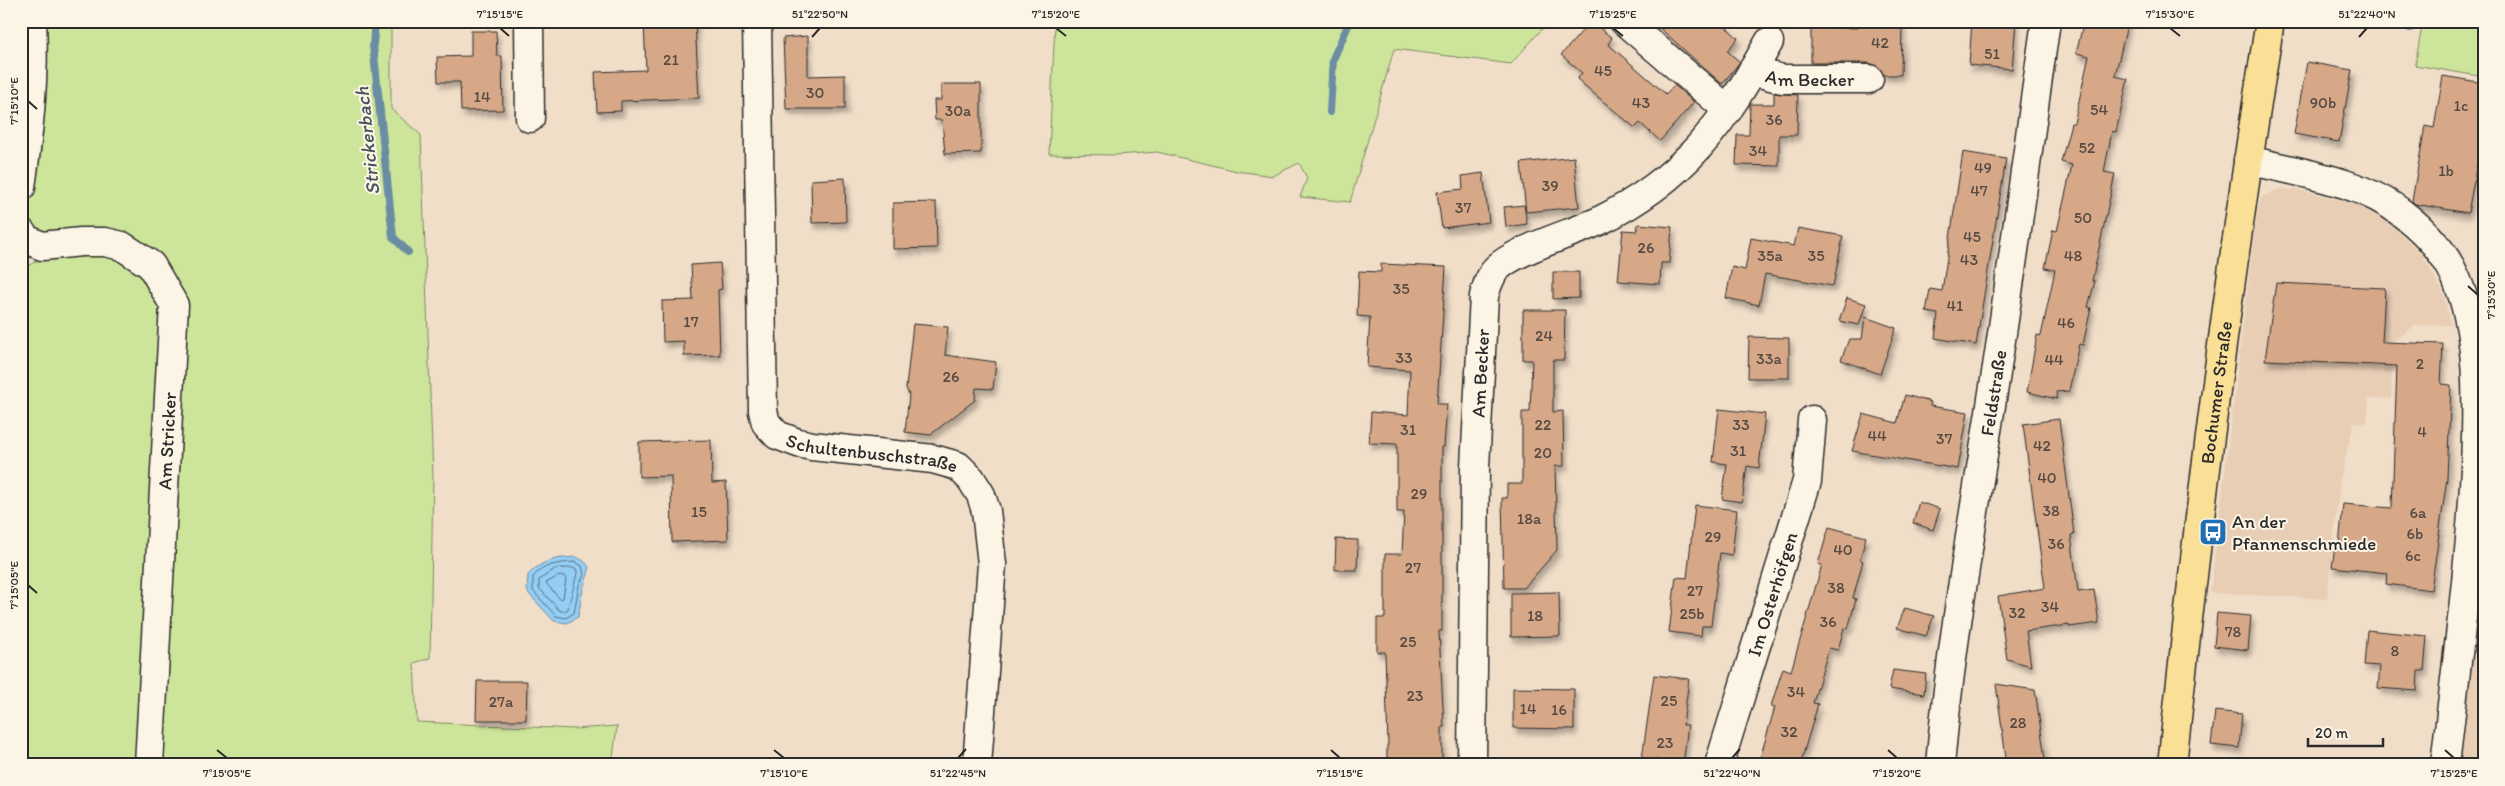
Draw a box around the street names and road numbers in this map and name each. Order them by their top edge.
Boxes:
street label: Am Becker [1763,64,1855,91]
street label: Bochumer Straße [2195,320,2237,465]
street label: Am Becker [1466,328,1494,418]
street label: Feldstraße [1975,348,2011,438]
street label: Am Stricker [153,391,181,490]
street label: Schultenbuschstraße [783,428,960,477]
street label: Im Osterhöfgen [1742,529,1802,659]

